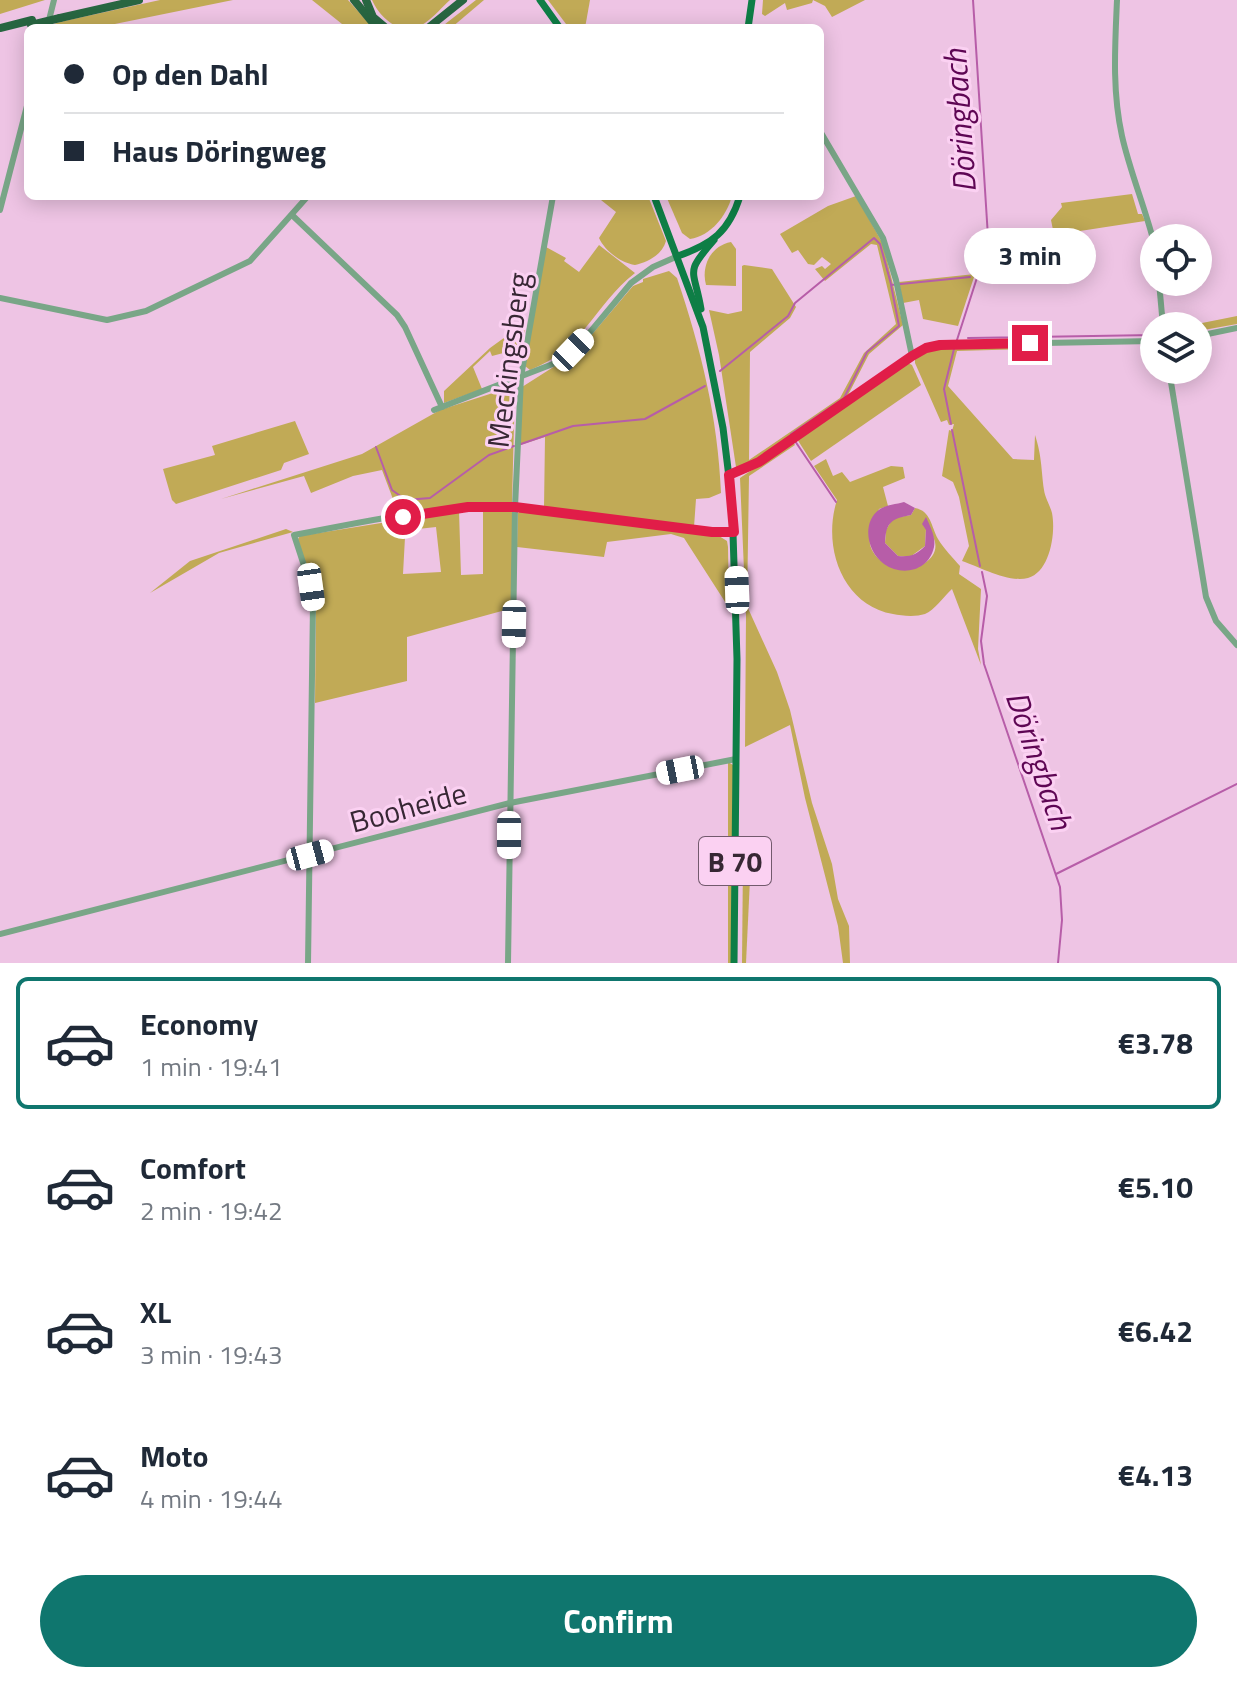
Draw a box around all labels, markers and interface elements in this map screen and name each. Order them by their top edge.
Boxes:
water label: Döringbach [930,47,988,194]
text: Op den Dahl [112,51,269,97]
text: Haus Döringweg [112,128,326,174]
map controls [1140,224,1212,384]
button: locate [1140,224,1212,296]
callout: 3 min [964,227,1096,283]
text: 3 min [998,236,1062,275]
street label: Meckingsberg [474,270,542,450]
button: layers [1140,312,1212,384]
car [548,324,598,376]
route end [1012,325,1048,361]
route start [385,499,421,535]
car [296,562,326,612]
car [724,566,750,614]
car [502,600,526,648]
water label: Döringbach [994,684,1086,837]
car [654,754,706,786]
street label: Booheide [345,769,471,845]
car [497,811,521,859]
car [284,837,336,873]
road number: B 70 [699,837,771,885]
text: Economy [140,1001,258,1047]
icon: car [44,1007,116,1079]
text: €3.78 [1118,1020,1193,1066]
text: 1 min · 19:41 [140,1047,283,1086]
text: Comfort [140,1145,246,1191]
icon: car [44,1151,116,1223]
text: €5.10 [1118,1164,1193,1210]
text: 2 min · 19:42 [140,1191,283,1230]
text: XL [140,1289,171,1335]
icon: car [44,1295,116,1367]
text: €6.42 [1118,1308,1193,1354]
text: 3 min · 19:43 [140,1335,283,1374]
text: Moto [140,1433,208,1479]
icon: car [44,1439,116,1511]
text: €4.13 [1118,1452,1193,1498]
text: 4 min · 19:44 [140,1479,283,1518]
button: Confirm [40,1575,1197,1667]

